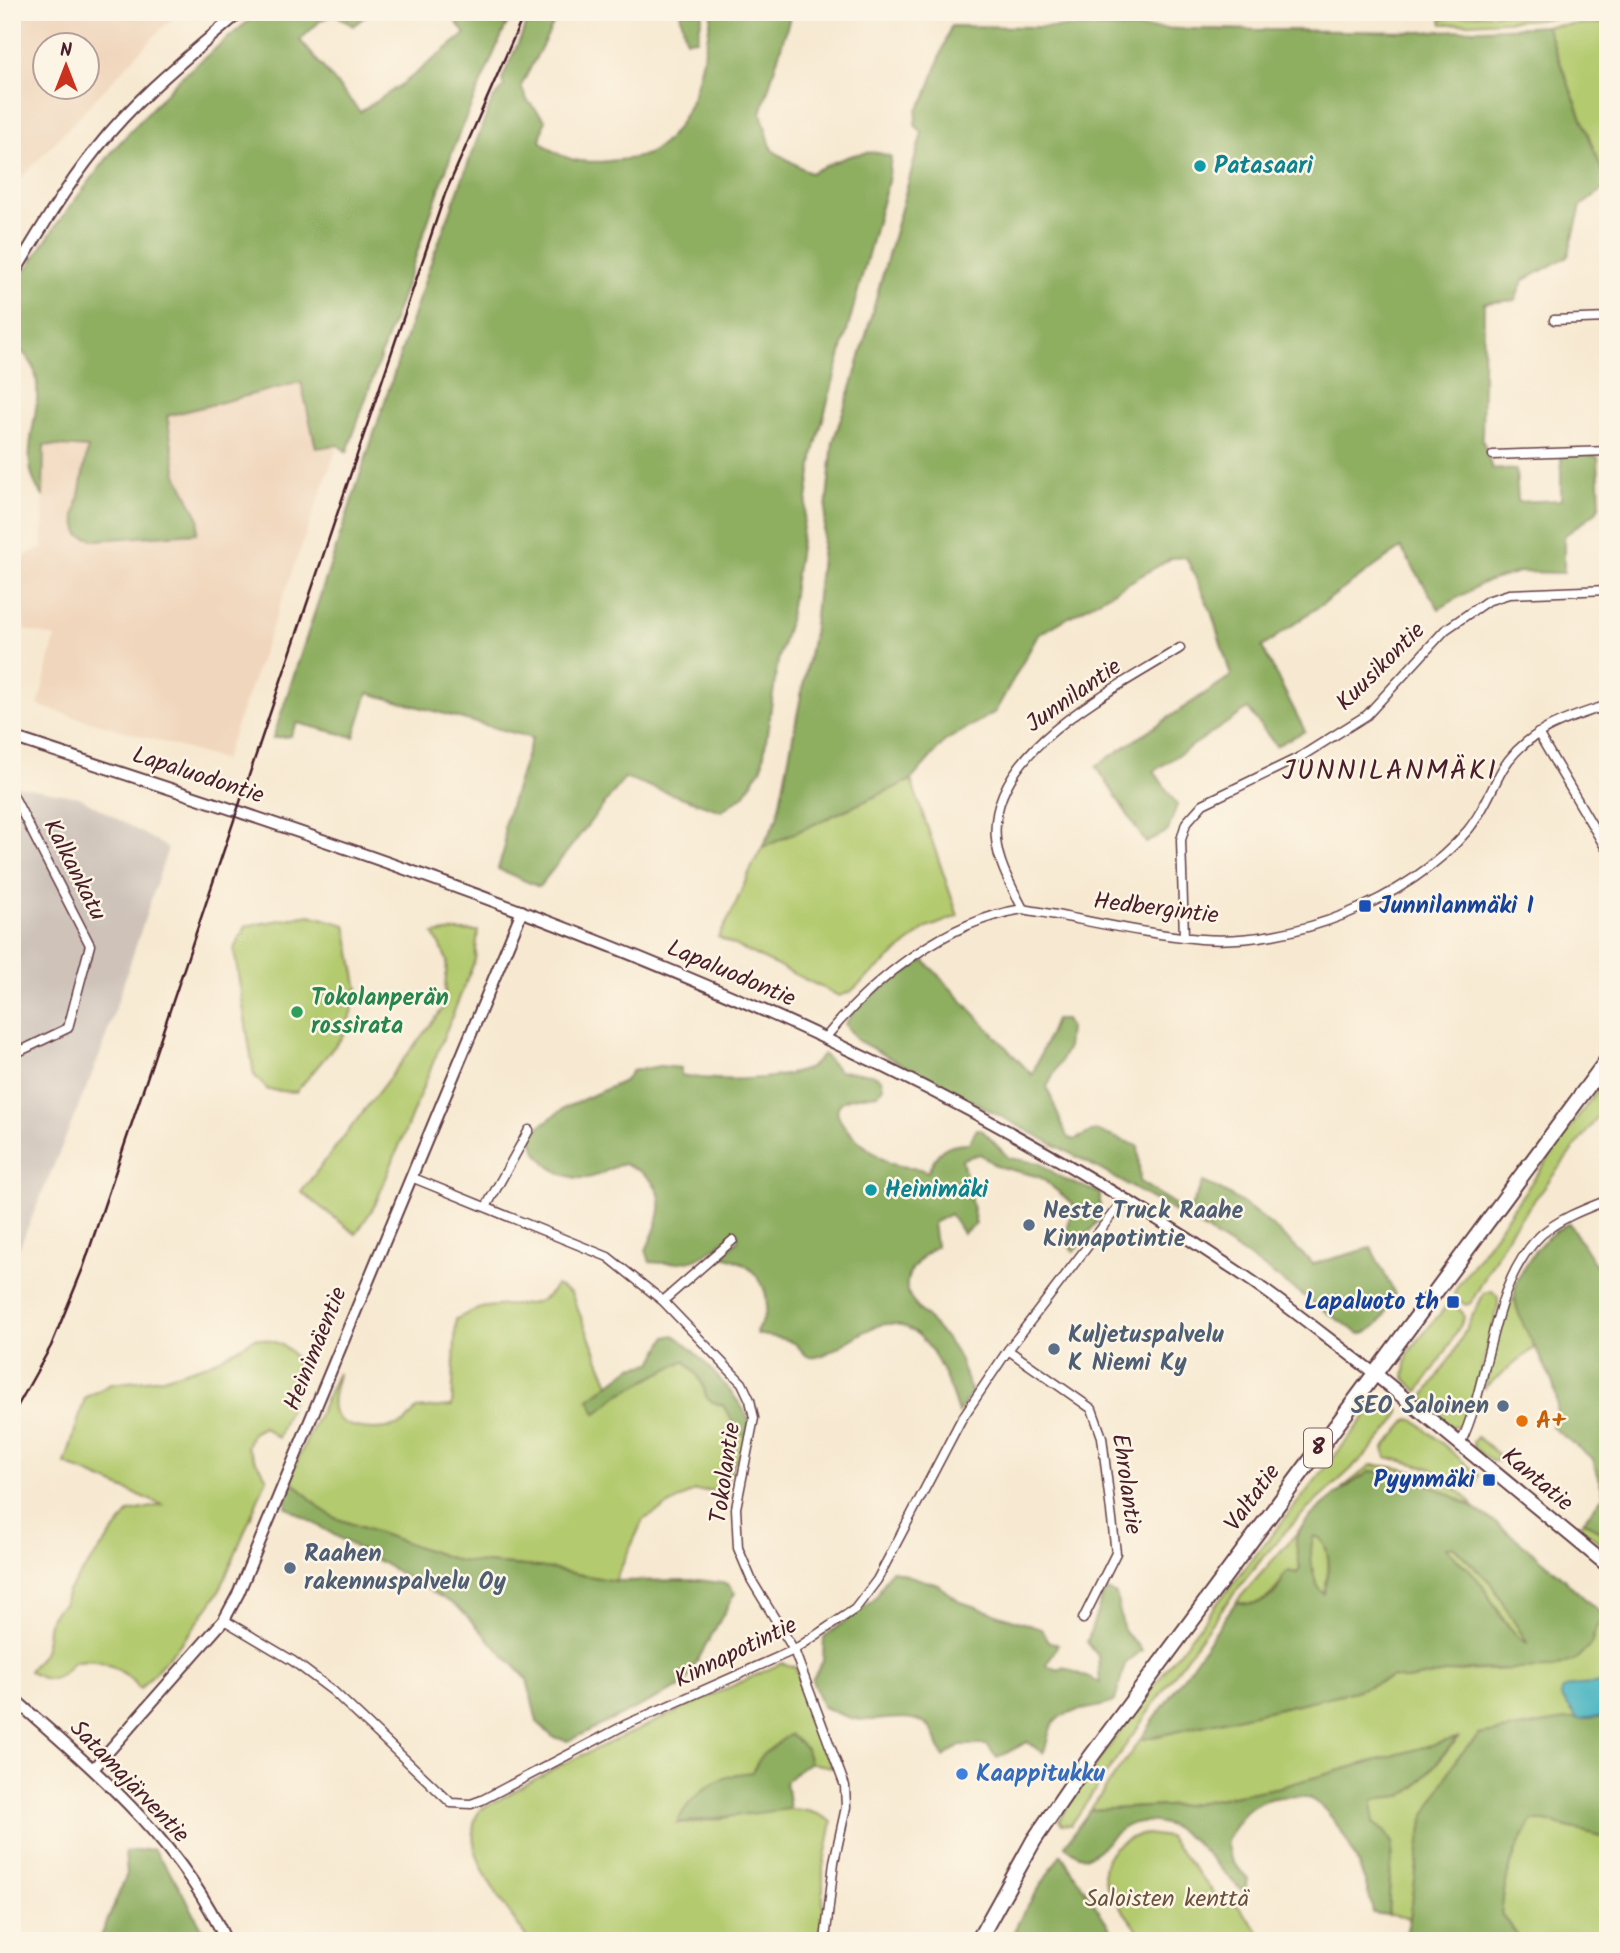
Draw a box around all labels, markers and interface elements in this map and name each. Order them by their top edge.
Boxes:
north arrow [32,32,102,102]
text: N [60,36,72,66]
place label: Patasaari [1214,147,1314,186]
marker: Patasaari [1192,158,1208,174]
street label: Kuusikontie [1327,613,1435,721]
street label: Junnilantie [1018,648,1130,743]
street label: Lapaluodontie [127,736,269,816]
district label: JUNNILANMÄKI [1282,749,1498,794]
street label: Kalkankatu [32,812,117,928]
street label: Hedbergintie [1091,882,1221,936]
place label: Junnilanmäki I [1379,887,1534,926]
marker: Junnilanmäki I [1357,898,1373,914]
street label: Lapaluodontie [660,929,802,1019]
place label: Tokolanperän rossirata [311,979,449,1046]
marker: Tokolanperän rossirata [289,1004,305,1020]
place label: Heinimäki [885,1171,989,1210]
marker: Heinimäki [863,1182,879,1198]
place label: Neste Truck Raahe Kinnapotintie [1043,1192,1243,1259]
marker: Neste Truck Raahe Kinnapotintie [1021,1217,1037,1233]
street label: Heinimäentie [273,1281,359,1417]
place label: Lapaluoto th [1304,1283,1439,1322]
marker: Lapaluoto th [1445,1294,1461,1310]
place label: Kuljetuspalvelu K Niemi Ky [1068,1316,1224,1383]
marker: Kuljetuspalvelu K Niemi Ky [1046,1341,1062,1357]
place label: SEO Saloinen [1351,1387,1489,1426]
marker: SEO Saloinen [1495,1398,1511,1414]
place label: A+ [1536,1402,1567,1441]
marker: A+ [1514,1413,1530,1429]
street label: Tokolantie [700,1420,752,1526]
road number: 8 [1304,1428,1332,1468]
street label: Ehrolantie [1100,1431,1152,1537]
street label: Kantatie [1492,1438,1582,1522]
street label: Valtatie [1215,1456,1291,1540]
place label: Pyynmäki [1373,1461,1476,1500]
marker: Pyynmäki [1481,1472,1497,1488]
place label: Raahen rakennuspalvelu Oy [304,1535,506,1602]
marker: Raahen rakennuspalvelu Oy [282,1560,298,1576]
street label: Kinnapotintie [668,1606,804,1700]
street label: Satamajärventie [59,1711,199,1853]
place label: Kaappitukku [976,1755,1105,1794]
marker: Kaappitukku [954,1766,970,1782]
park label: Saloisten kenttä [1085,1880,1251,1919]

